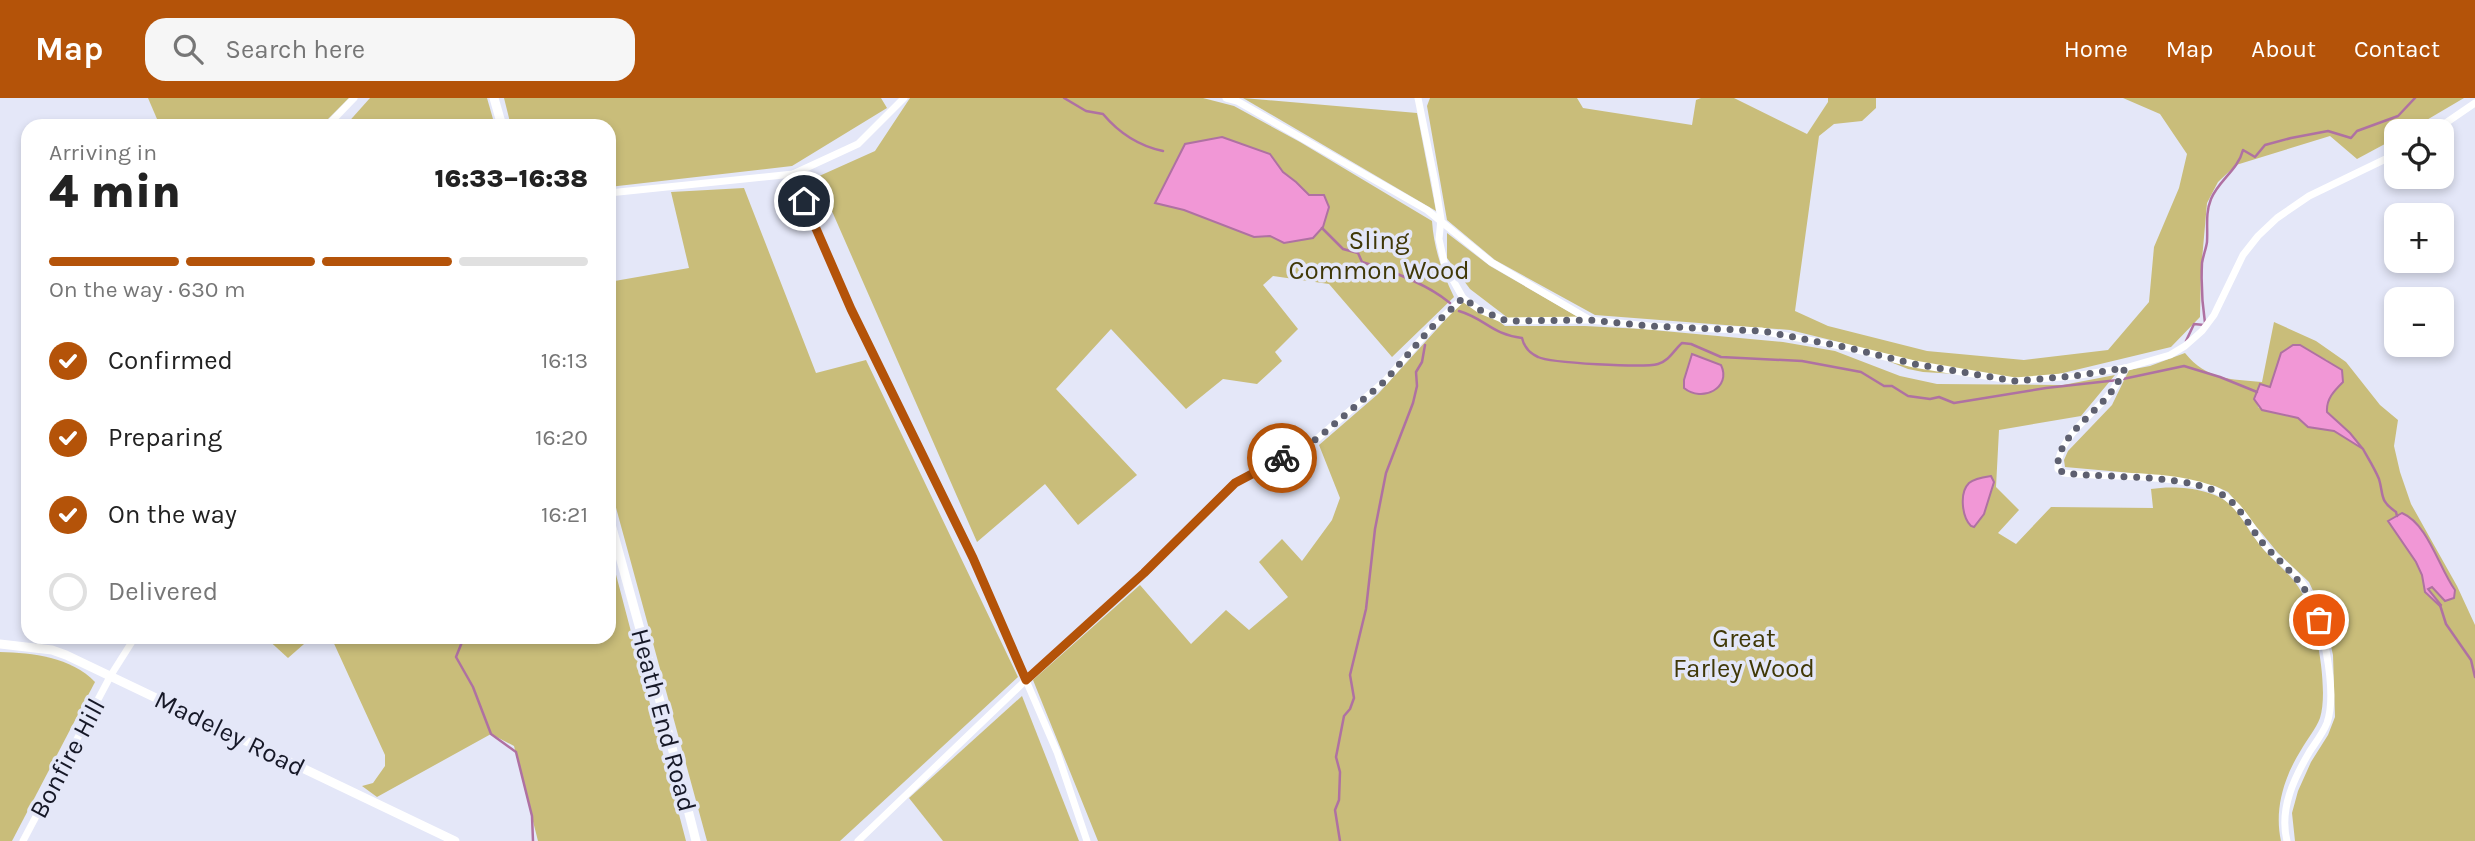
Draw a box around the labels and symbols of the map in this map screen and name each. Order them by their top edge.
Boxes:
pin [774,171,834,231]
park label: Sling Common Wood [1288,225,1470,286]
courier [1247,423,1317,493]
pin [2289,590,2349,650]
park label: Great Farley Wood [1673,623,1815,684]
street label: Heath End Road [624,625,703,815]
street label: Madeley Road [149,684,310,783]
street label: Bonfire Hill [23,693,112,823]

